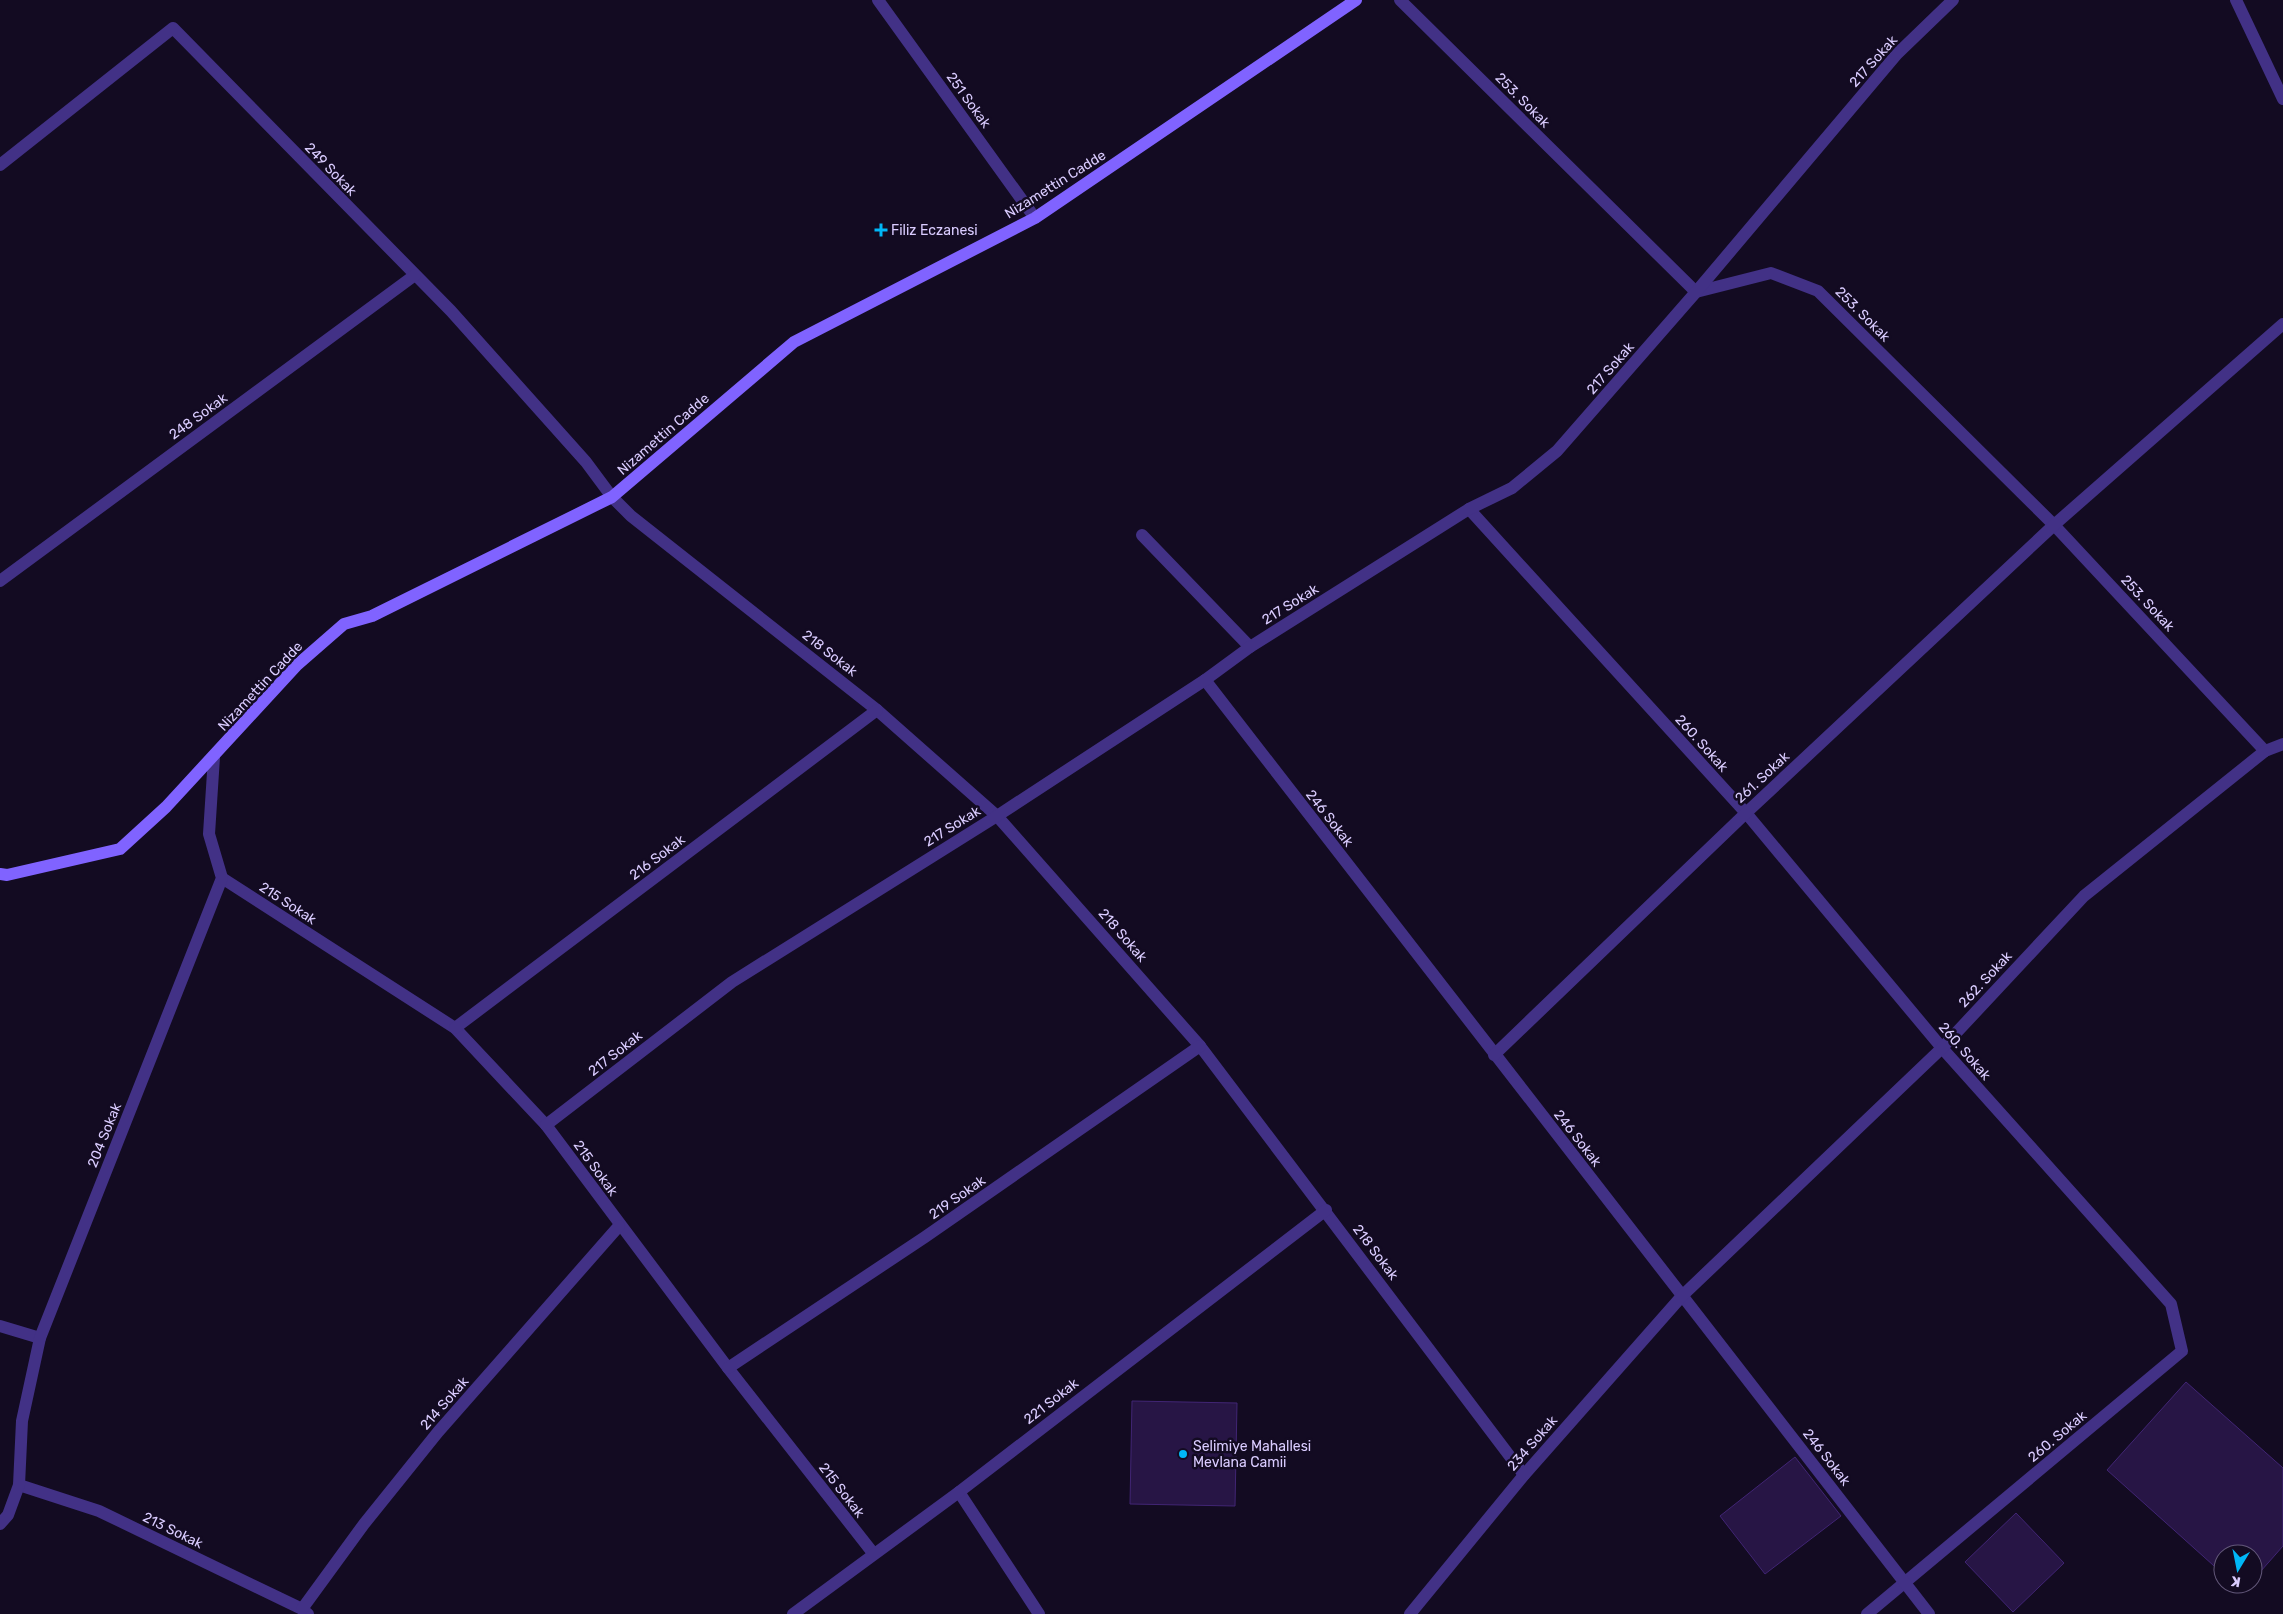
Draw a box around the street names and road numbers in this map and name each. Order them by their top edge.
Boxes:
street label: 217 Sokak [1846,31,1901,91]
street label: 251 Sokak [943,69,995,132]
street label: 253. Sokak [1492,69,1554,132]
street label: 249 Sokak [301,139,361,200]
street label: Nizamettin Cadde [1002,146,1109,222]
street label: 253. Sokak [1832,283,1894,346]
street label: 217 Sokak [1583,338,1638,398]
street label: 248 Sokak [166,389,231,443]
street label: Nizamettin Cadde [614,390,713,479]
street label: 253. Sokak [2117,572,2178,636]
street label: 217 Sokak [1259,580,1322,628]
street label: 218 Sokak [799,627,861,681]
street label: Nizamettin Cadde [215,638,306,735]
street label: 260. Sokak [1672,711,1732,776]
street label: 261. Sokak [1732,747,1794,807]
street label: 246 Sokak [1302,787,1358,851]
street label: 217 Sokak [921,802,984,850]
street label: 216 Sokak [626,831,689,884]
street label: 215 Sokak [256,879,320,929]
street label: 218 Sokak [1095,905,1151,966]
street label: 262. Sokak [1955,947,2016,1011]
street label: 260. Sokak [1935,1019,1995,1084]
street label: 217 Sokak [585,1027,646,1080]
street label: 204 Sokak [84,1100,125,1170]
street label: 246 Sokak [1550,1107,1606,1171]
street label: 215 Sokak [570,1137,622,1200]
street label: 219 Sokak [926,1171,989,1223]
street label: 218 Sokak [1349,1221,1403,1284]
street label: 214 Sokak [417,1373,473,1433]
street label: 221 Sokak [1021,1374,1083,1428]
street label: 260. Sokak [2025,1407,2091,1466]
street label: 234 Sokak [1504,1412,1561,1474]
street label: 246 Sokak [1799,1426,1855,1490]
street label: 215 Sokak [815,1460,869,1522]
street label: 213 Sokak [140,1509,206,1553]

